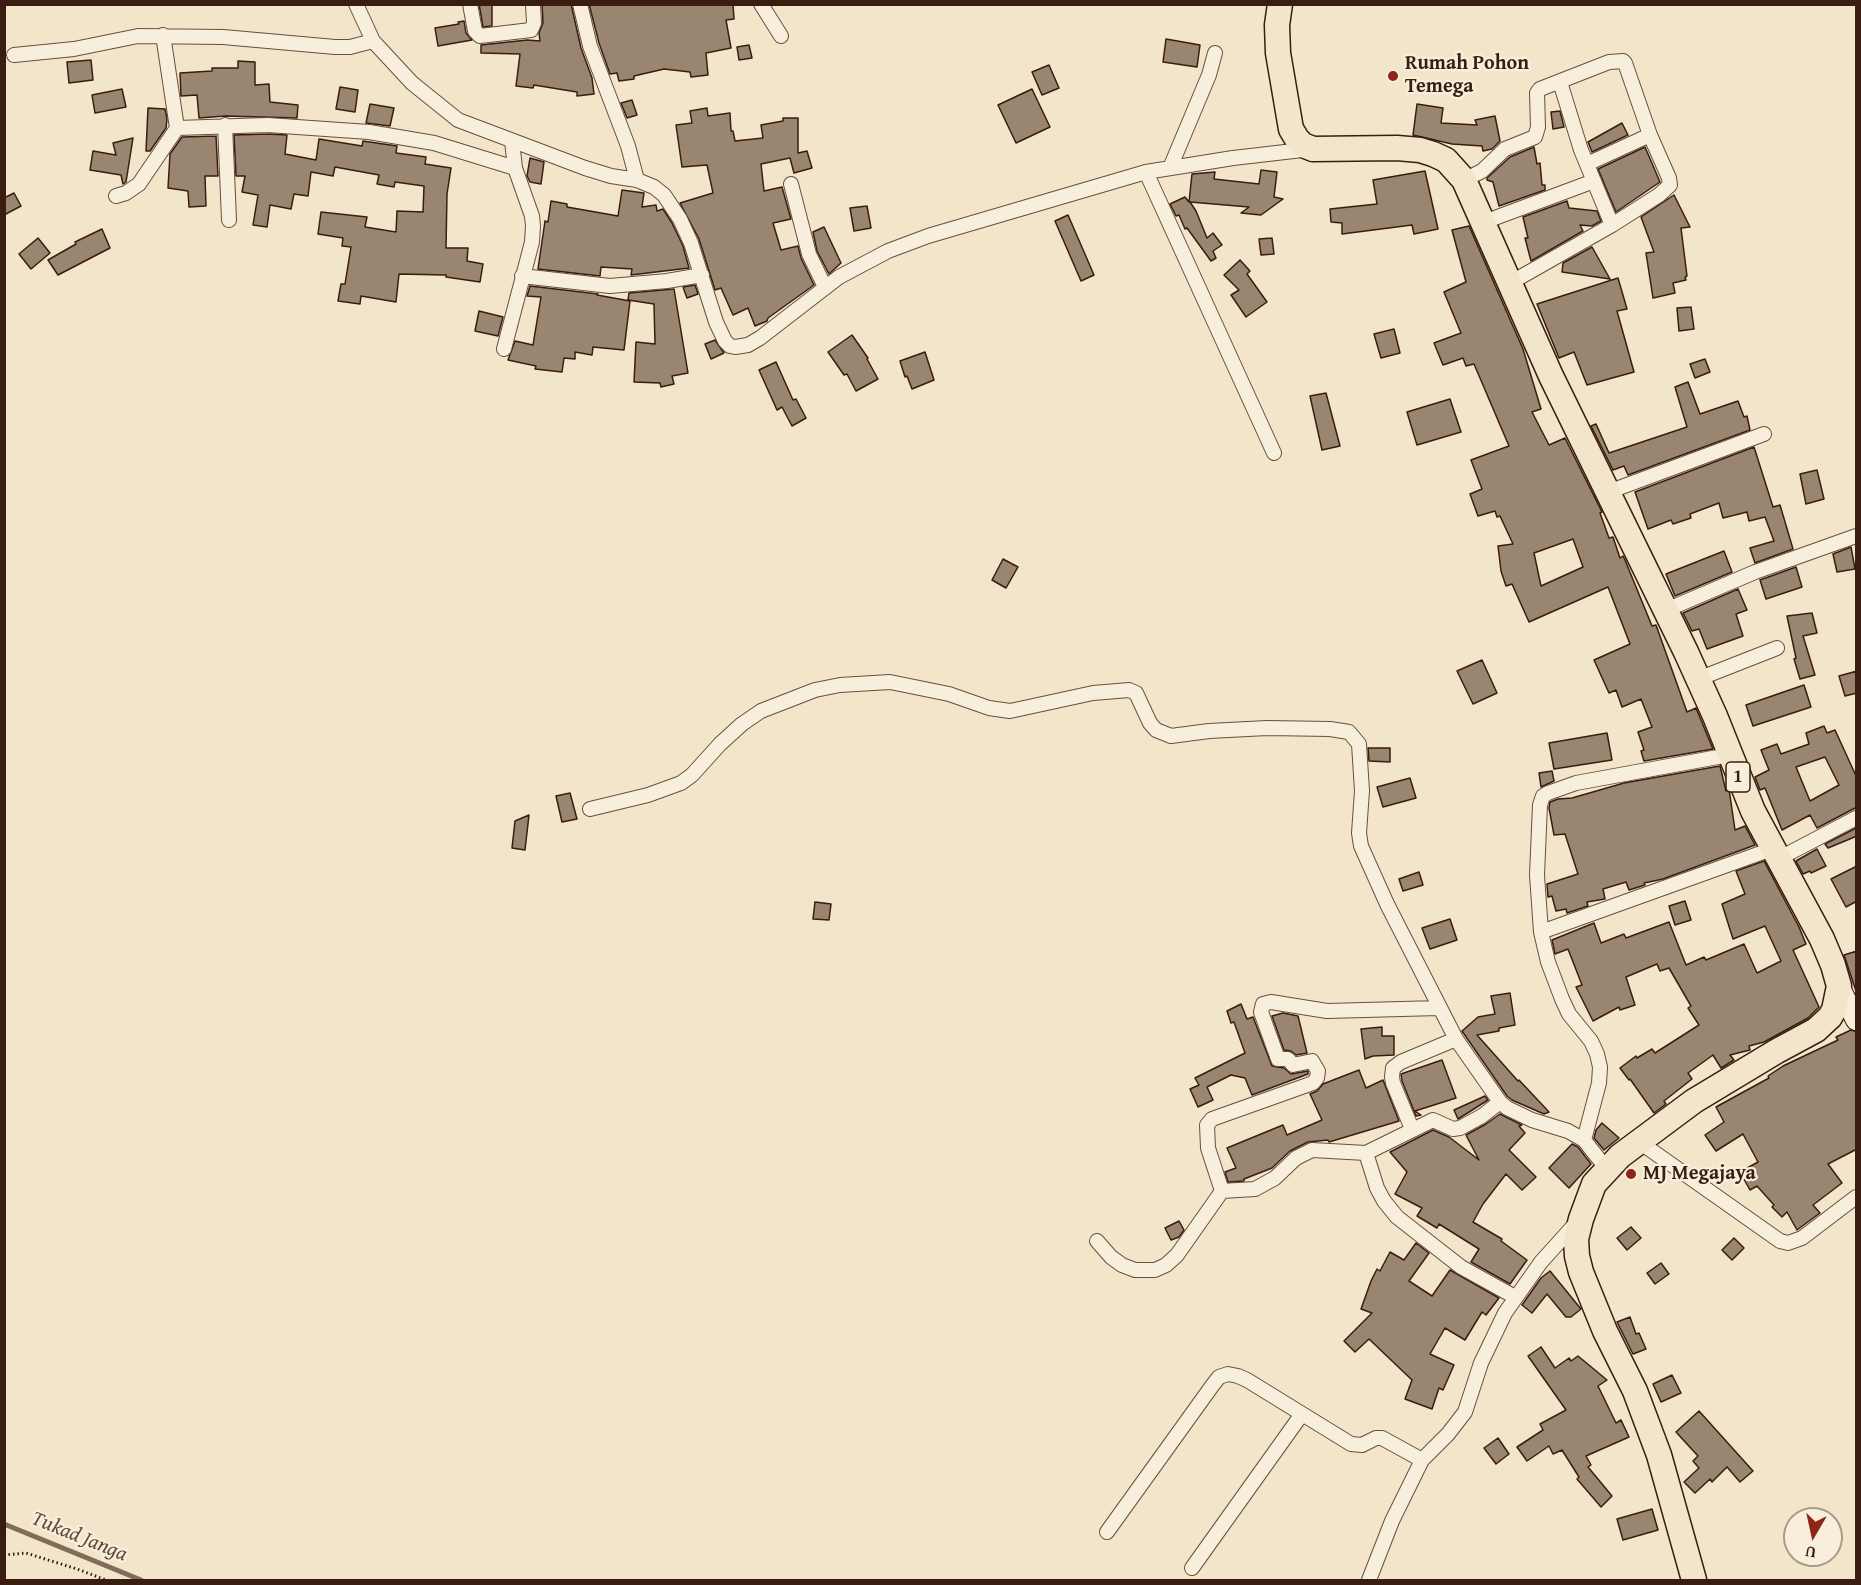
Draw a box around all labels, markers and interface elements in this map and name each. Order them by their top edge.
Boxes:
place label: Rumah Pohon Temega [1405,52,1529,99]
marker: Rumah Pohon Temega [1386,69,1400,83]
road number: 1 [1726,762,1750,792]
place label: MJ Megajaya [1643,1162,1756,1186]
marker: MJ Megajaya [1624,1167,1638,1181]
water label: Tukad Janga [27,1506,131,1568]
north arrow [1783,1507,1843,1567]
text: U [1803,1540,1818,1565]

